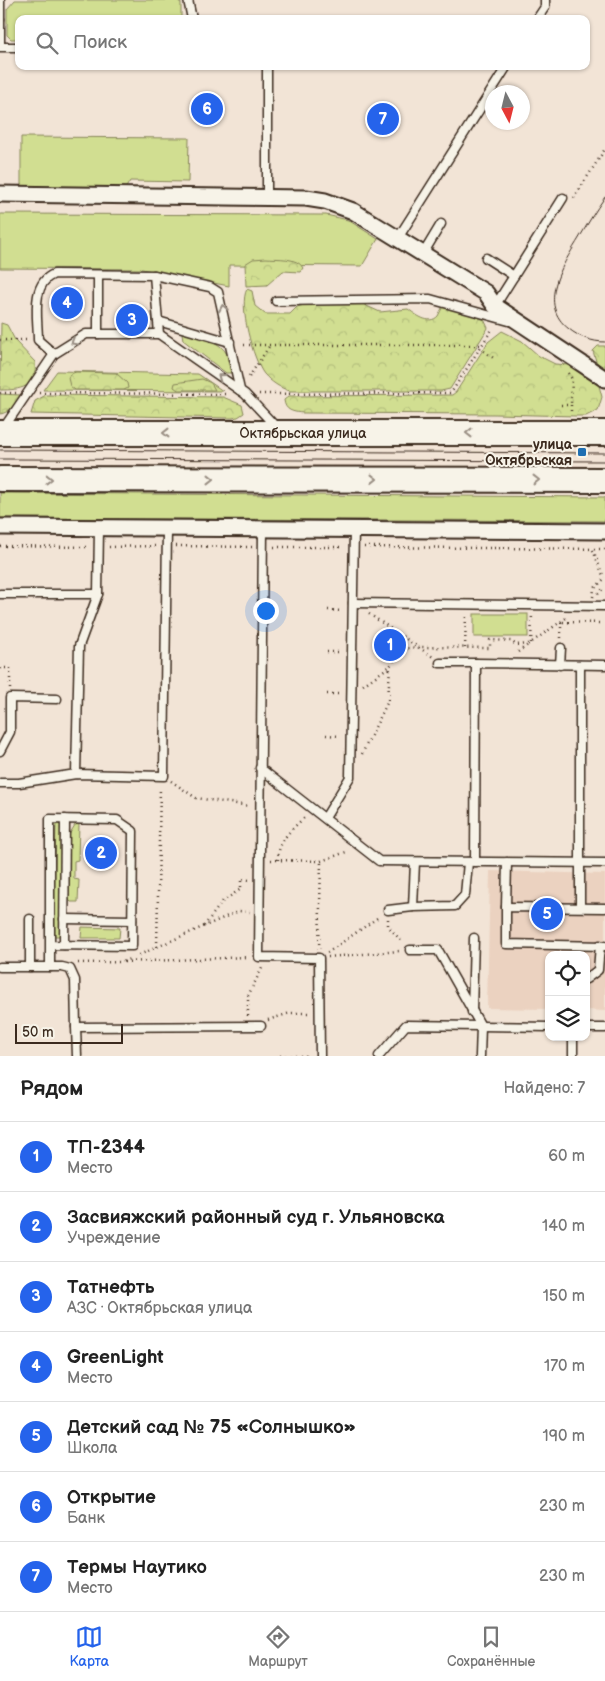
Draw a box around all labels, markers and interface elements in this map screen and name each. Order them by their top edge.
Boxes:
search box [15,15,590,70]
icon: search [33,29,61,57]
text: Поиск [73,31,127,54]
north arrow [485,85,530,130]
pin: 6 [191,90,223,128]
pin: 7 [367,100,399,138]
pin: 4 [51,284,83,322]
pin: 3 [116,301,148,339]
one-way arrow [218,304,229,313]
one-way arrow [70,335,79,345]
one-way arrow [217,374,227,383]
street label: Октябрьская улица [240,425,367,442]
one-way arrow [162,428,170,438]
one-way arrow [465,428,472,438]
place label: улица Октябрьская [485,436,573,469]
marker: улица Октябрьская [576,446,588,458]
one-way arrow [45,474,53,484]
one-way arrow [208,474,215,484]
one-way arrow [370,474,378,484]
one-way arrow [532,475,540,485]
your location [253,598,279,624]
pin: 1 [374,626,406,664]
pin: 2 [85,834,117,872]
pin: 5 [531,895,563,933]
map controls [545,951,590,1041]
button: locate [545,951,590,996]
button: layers [545,996,590,1041]
scale bar [15,1021,122,1044]
text: 50 m [22,1024,54,1041]
text: Рядом [20,1076,83,1101]
text: Найдено: 7 [503,1079,585,1098]
text: ТП-2344 [67,1136,145,1159]
text: 1 [33,1147,39,1166]
text: 60 m [548,1147,585,1166]
text: Место [67,1159,113,1178]
text: Засвияжский районный суд г. Ульяновска [67,1206,445,1229]
text: 2 [31,1217,41,1236]
text: 140 m [542,1217,585,1236]
text: Учреждение [67,1229,160,1248]
text: Татнефть [67,1276,154,1299]
text: 3 [31,1287,41,1306]
text: 150 m [543,1287,585,1306]
text: АЗС · Октябрьская улица [67,1299,252,1318]
text: GreenLight [67,1346,164,1369]
text: 4 [31,1357,41,1376]
text: 170 m [544,1357,585,1376]
text: Место [67,1369,113,1388]
text: Детский сад № 75 «Солнышко» [67,1416,356,1439]
text: 5 [31,1427,41,1446]
text: 190 m [543,1427,585,1446]
text: Школа [67,1439,117,1458]
text: Открытие [67,1486,156,1509]
text: 6 [31,1497,41,1516]
text: 230 m [539,1497,585,1516]
text: Банк [67,1509,105,1528]
text: Термы Наутико [67,1556,207,1579]
text: 7 [32,1567,40,1586]
text: 230 m [539,1567,585,1586]
text: Место [67,1579,113,1598]
tab: Карта [70,1623,109,1670]
tab: Маршрут [248,1623,308,1670]
tab: Сохранённые [447,1623,535,1670]

